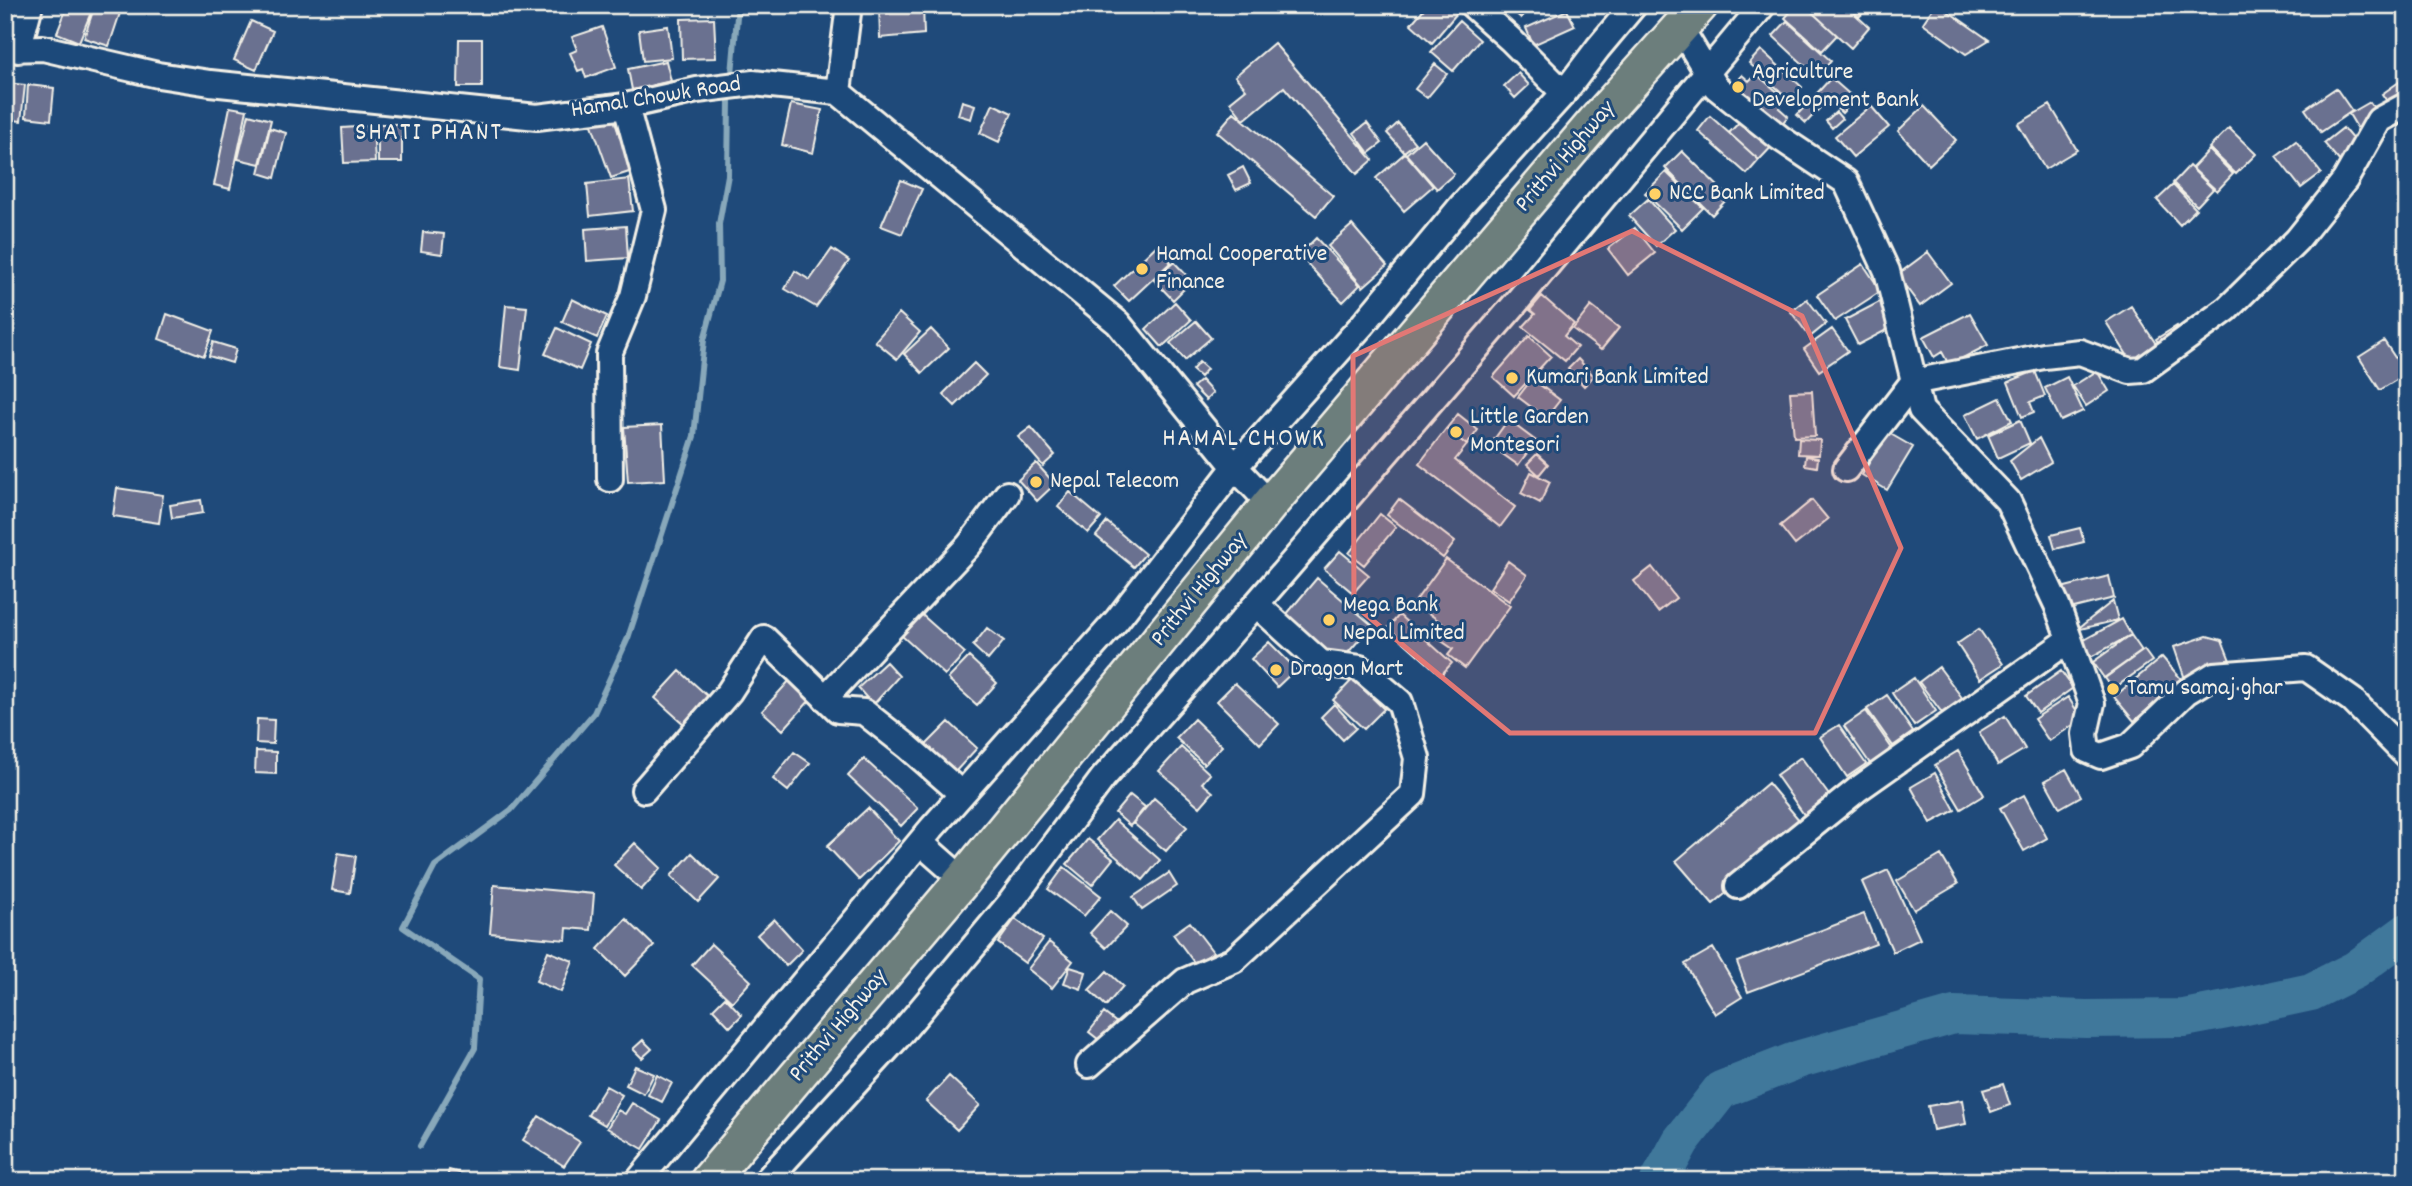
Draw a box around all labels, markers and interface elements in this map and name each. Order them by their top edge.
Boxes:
place label: Agriculture Development Bank [1752,56,1919,118]
street label: Hamal Chowk Road [569,68,743,128]
marker: Agriculture Development Bank [1730,79,1746,95]
street label: Prithvi Highway [1508,93,1625,220]
district label: SHATI PHANT [355,115,503,152]
place label: NCC Bank Limited [1669,177,1825,211]
marker: NCC Bank Limited [1647,186,1663,202]
place label: Hamal Cooperative Finance [1156,238,1327,300]
marker: Hamal Cooperative Finance [1134,261,1150,277]
place label: Kumari Bank Limited [1526,361,1709,395]
marker: Kumari Bank Limited [1504,370,1520,386]
place label: Little Garden Montesori [1470,401,1589,463]
district label: HAMAL CHOWK [1162,421,1326,458]
marker: Little Garden Montesori [1448,424,1464,440]
place label: Nepal Telecom [1050,465,1179,499]
marker: Nepal Telecom [1028,474,1044,490]
street label: Prithvi Highway [1143,524,1258,655]
place label: Mega Bank Nepal Limited [1343,589,1465,651]
marker: Mega Bank Nepal Limited [1321,612,1337,628]
place label: Dragon Mart [1290,653,1404,687]
marker: Dragon Mart [1268,662,1284,678]
place label: Tamu samaj ghar [2127,672,2283,706]
marker: Tamu samaj ghar [2105,681,2121,697]
street label: Prithvi Highway [781,961,897,1090]

